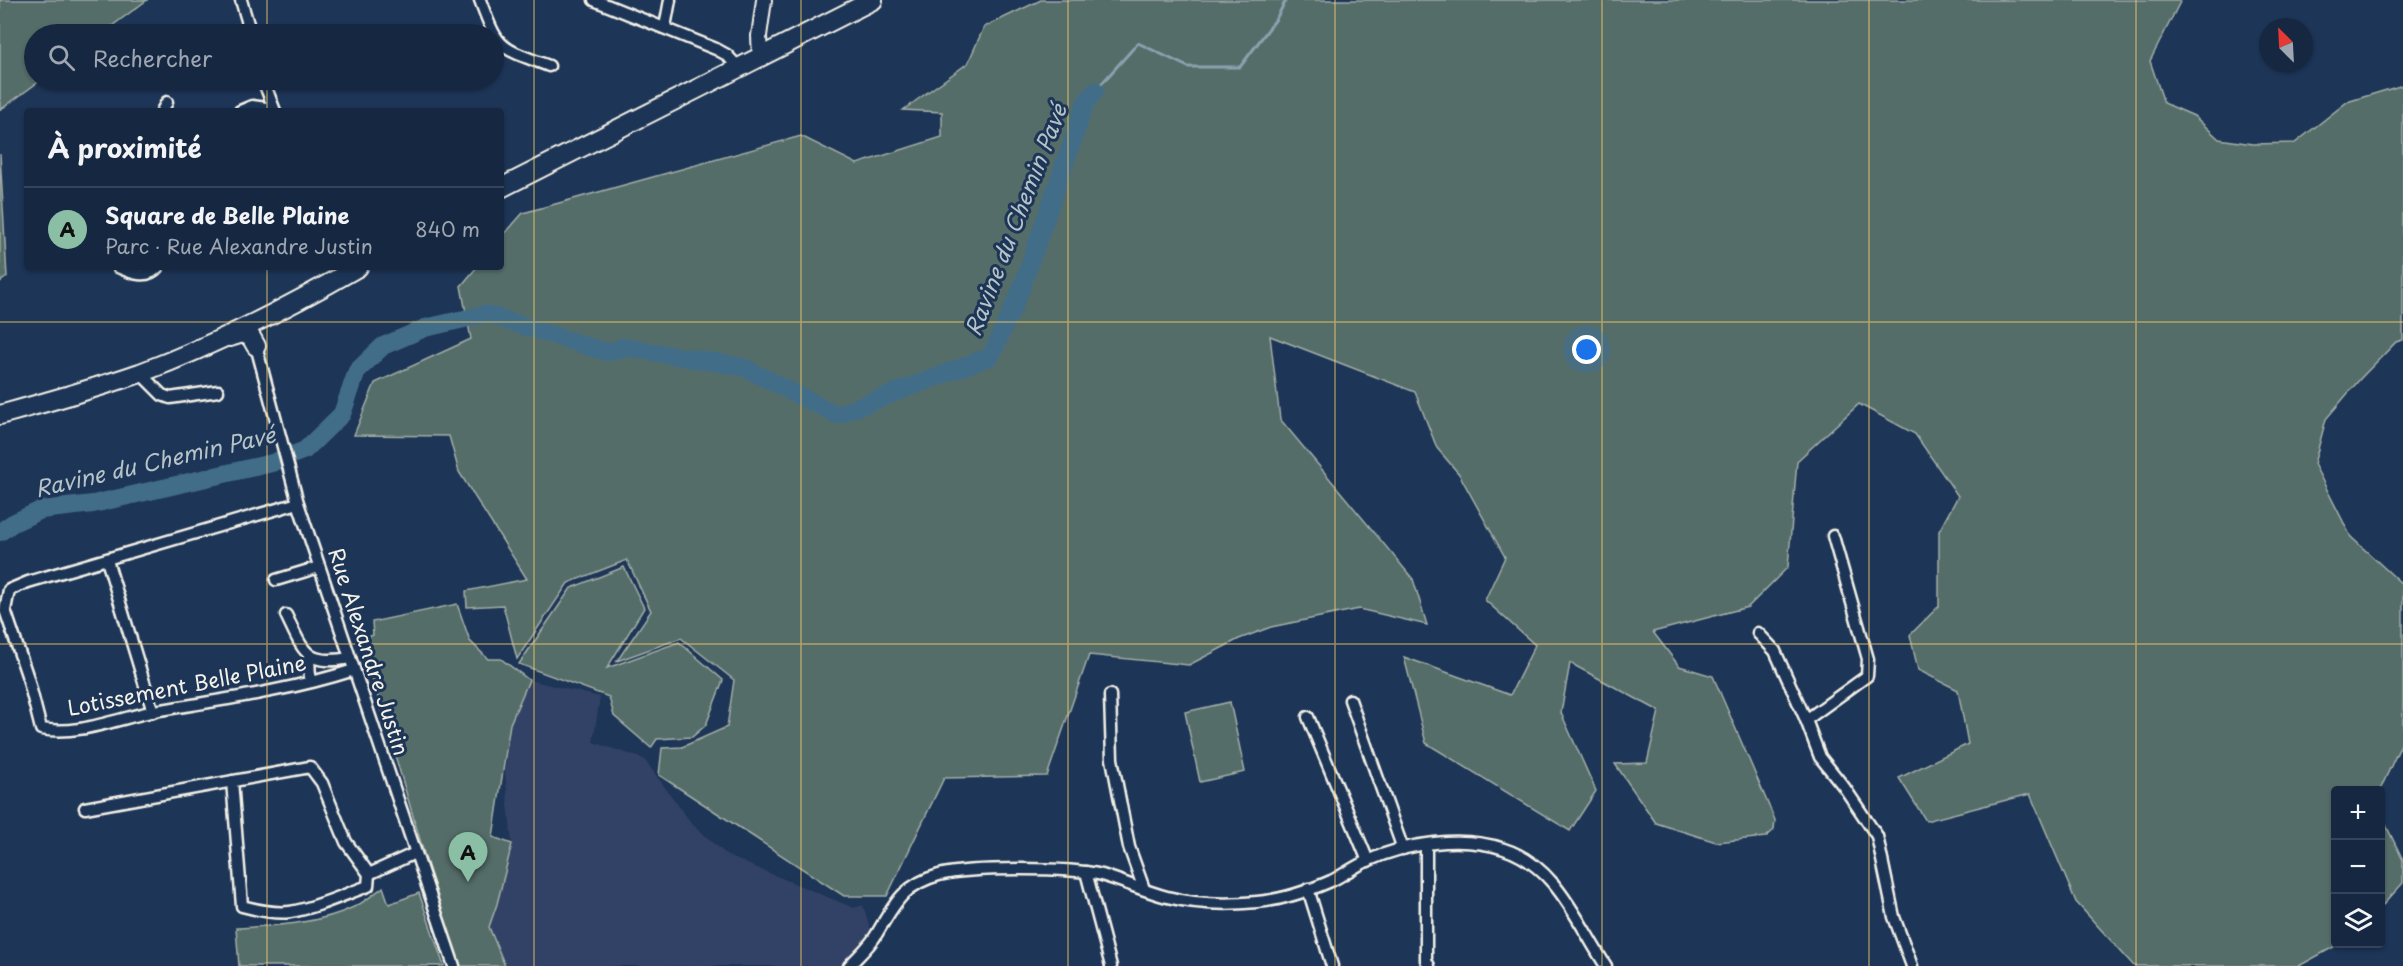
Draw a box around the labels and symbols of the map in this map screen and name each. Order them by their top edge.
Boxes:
north arrow [2259,18,2313,72]
water label: Ravine du Chemin Pavé [955,96,1075,340]
your location [1572,335,1601,364]
water label: Ravine du Chemin Pavé [31,416,281,504]
street label: Rue Alexandre Justin [321,544,419,759]
street label: Lotissement Belle Plaine [65,645,309,723]
pin: A [448,832,488,882]

